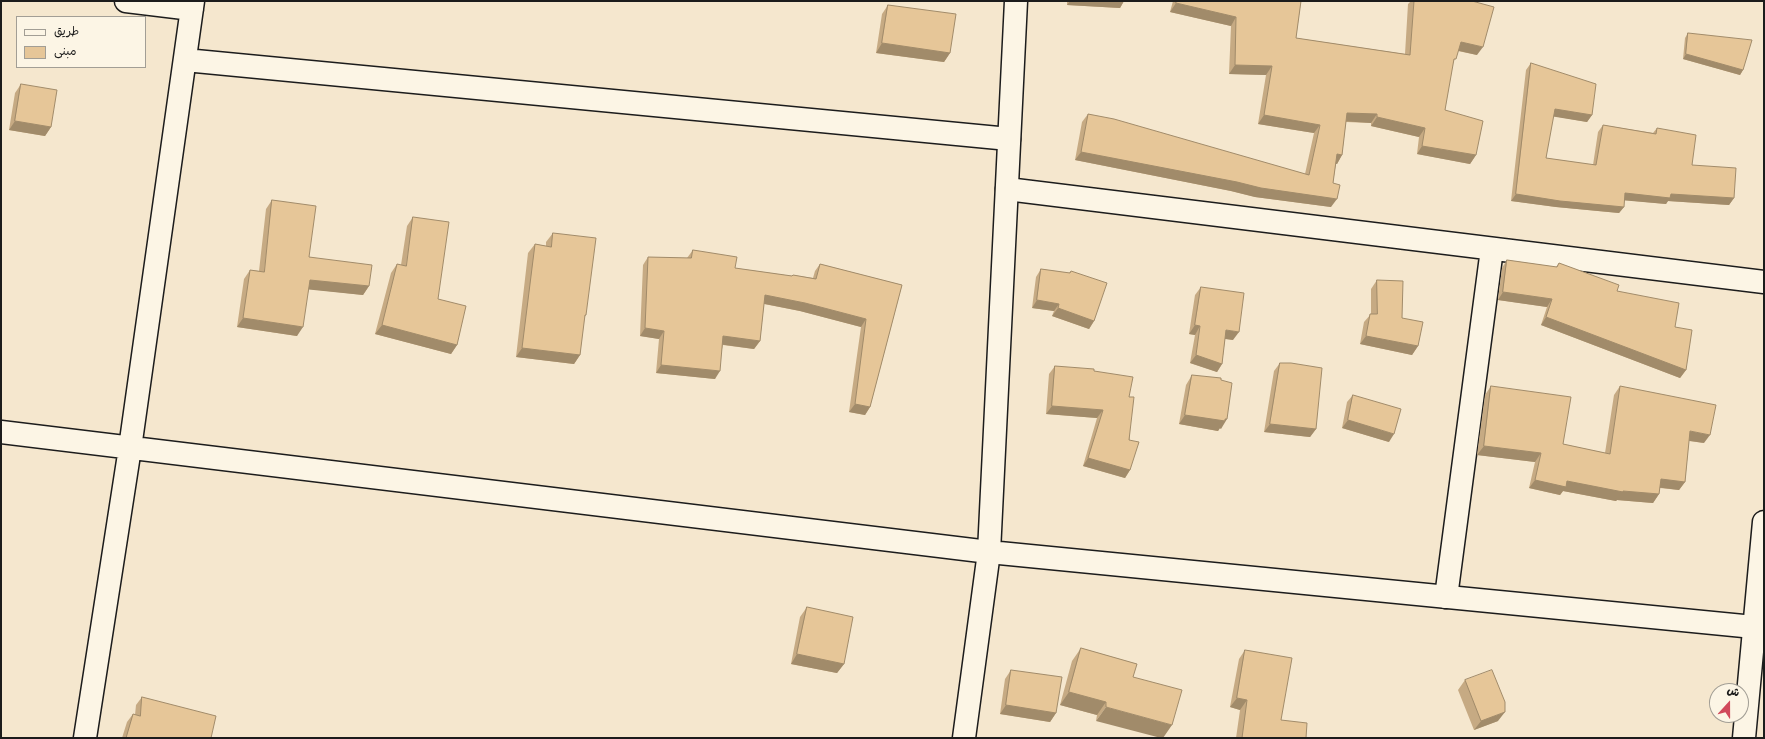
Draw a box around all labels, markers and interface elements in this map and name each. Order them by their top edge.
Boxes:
legend [16,16,146,68]
text: طريق [54,24,79,41]
text: مبنى [54,44,77,61]
north arrow [1709,683,1749,723]
text: ش [1724,683,1741,702]

